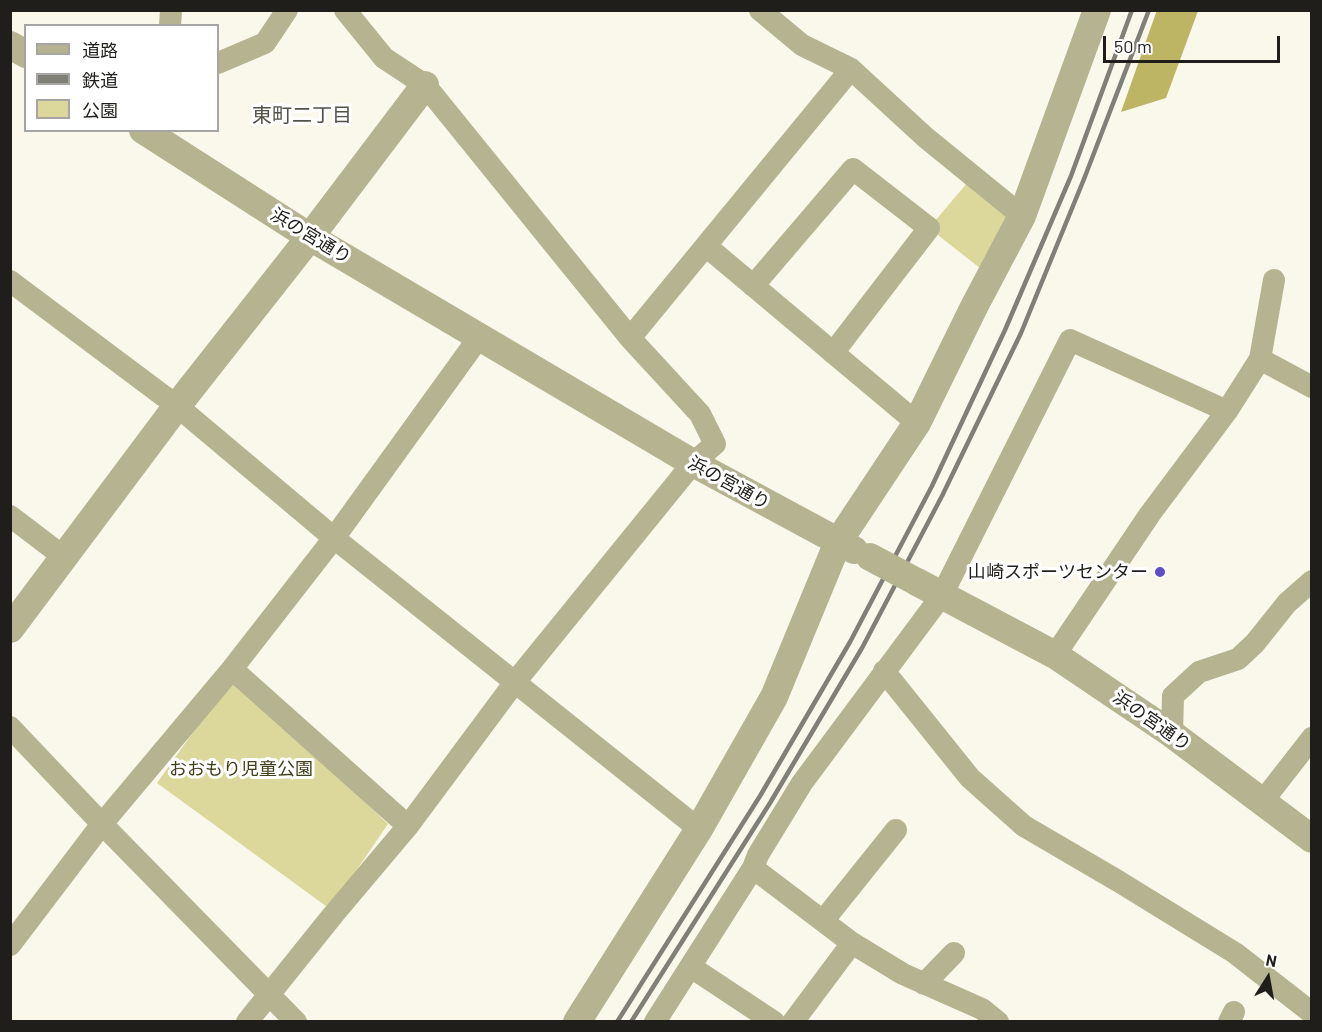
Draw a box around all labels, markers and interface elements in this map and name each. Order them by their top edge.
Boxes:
legend [24,24,219,132]
scale bar [1106,24,1283,62]
text: 50 m [1114,35,1152,57]
text: 道路 [82,39,118,61]
text: 鉄道 [82,69,118,91]
text: 公園 [82,99,118,121]
district label: 東町二丁目 [252,103,352,127]
street label: 浜の宮通り [267,204,355,268]
street label: 浜の宮通り [684,452,774,514]
place label: 山崎スポーツセンター [968,561,1148,583]
marker: 山崎スポーツセンター [1153,565,1167,579]
street label: 浜の宮通り [1109,686,1195,756]
park label: おおもり児童公園 [169,758,313,780]
north arrow [1238,948,1298,1008]
text: N [1264,949,1279,970]

